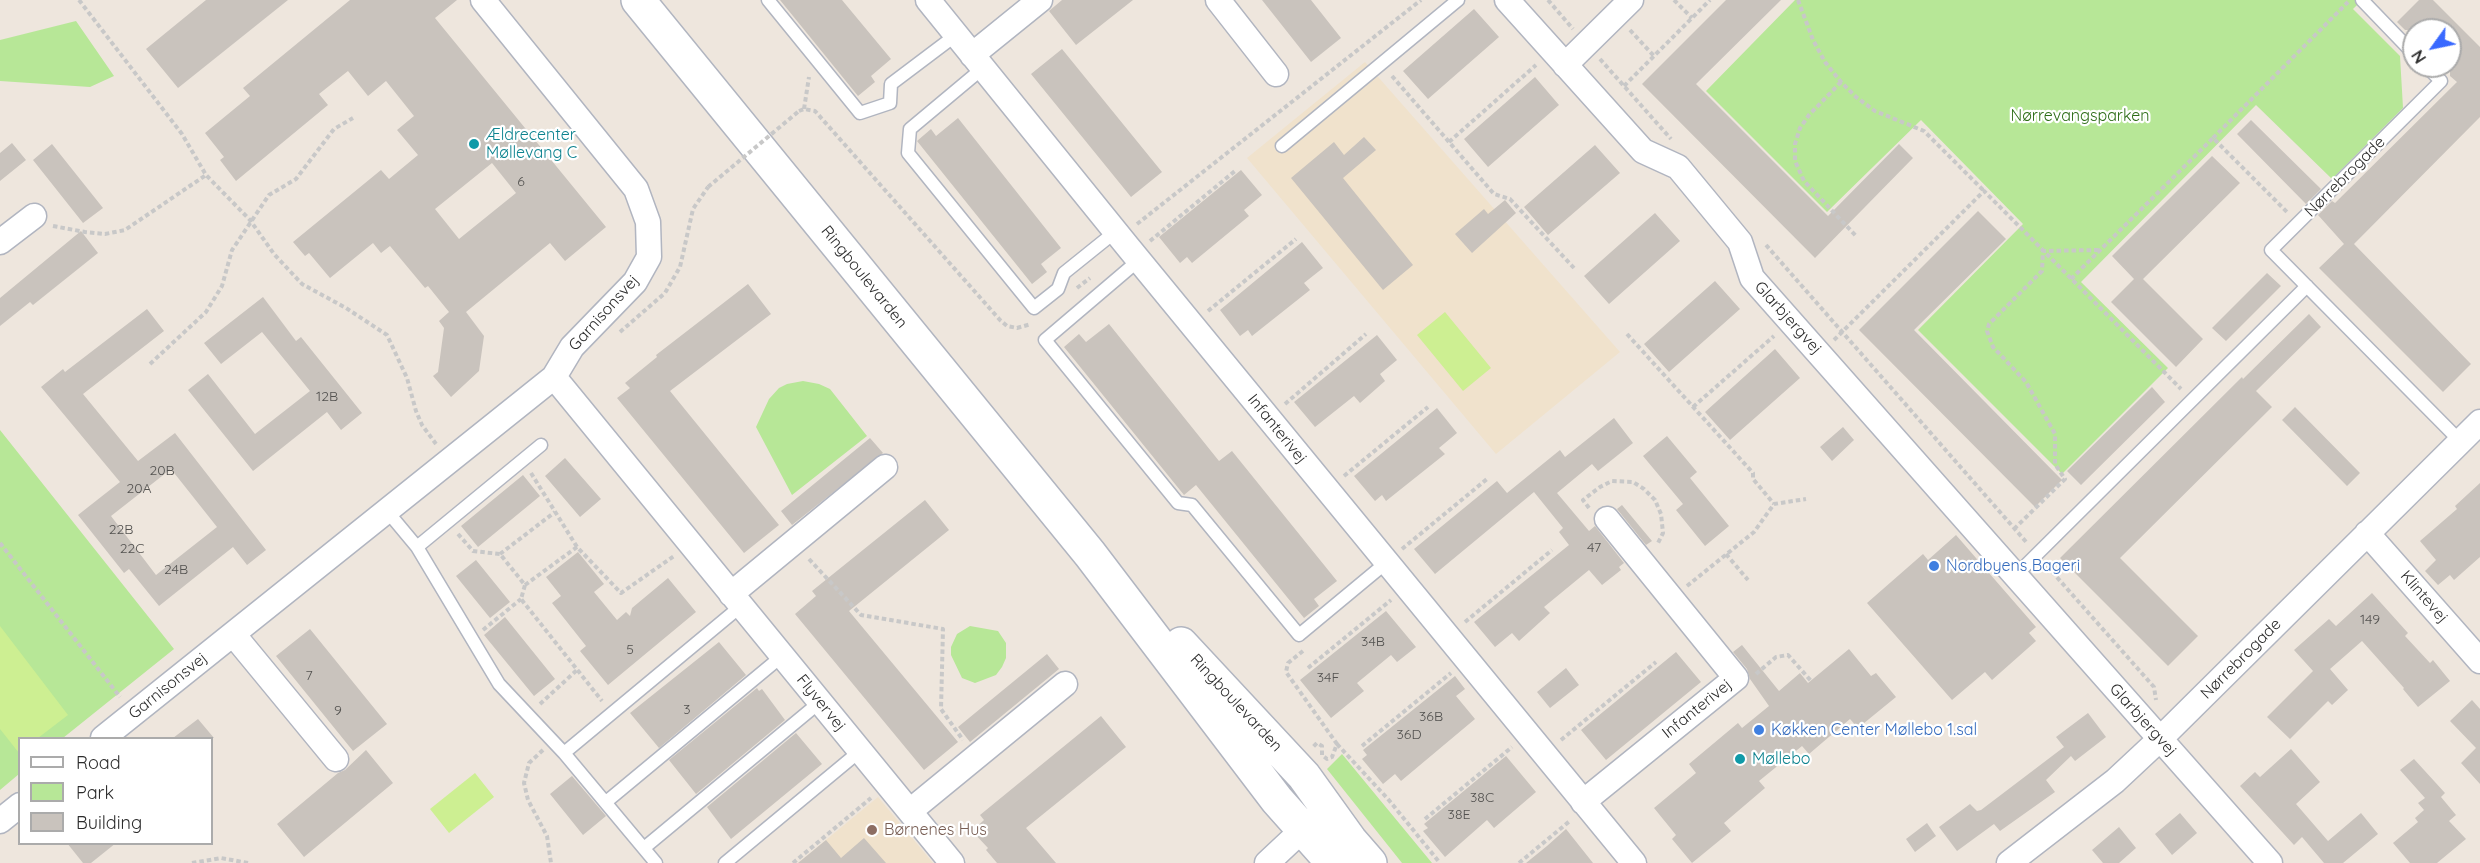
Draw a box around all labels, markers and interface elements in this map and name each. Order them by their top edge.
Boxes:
north arrow [2402,18,2462,78]
text: N [2407,46,2430,67]
park label: Nørrevangsparken [2011,106,2149,126]
place label: Ældrecenter Møllevang C [486,125,577,163]
street label: Nørrebrogade [2301,133,2389,221]
marker: Ældrecenter Møllevang C [467,137,481,151]
house number: 6 [517,174,525,190]
street label: Ringboulevarden [817,222,911,332]
street label: Garnisonsvej [565,271,643,355]
street label: Glarbjergvej [1750,278,1826,358]
house number: 12B [316,389,338,405]
street label: Infanterivej [1243,390,1311,468]
house number: 20B [149,463,175,479]
house number: 20A [126,481,152,497]
house number: 22B [109,522,133,538]
house number: 47 [1587,540,1601,556]
house number: 22C [120,541,144,557]
place label: Nordbyens Bageri [1946,556,2080,576]
marker: Nordbyens Bageri [1927,559,1941,573]
house number: 24B [164,562,188,578]
street label: Klintevej [2396,567,2452,627]
house number: 149 [2360,612,2380,628]
street label: Nørrebrogade [2197,615,2285,703]
house number: 34B [1361,634,1385,650]
house number: 5 [626,642,634,658]
street label: Garnisonsvej [125,648,211,724]
street label: Ringboulevarden [1186,650,1286,756]
house number: 7 [305,668,313,684]
house number: 34F [1317,670,1339,686]
street label: Flyvervej [792,671,850,735]
street label: Infanterivej [1658,675,1736,743]
street label: Glarbjergvej [2105,680,2181,760]
house number: 3 [683,702,691,718]
house number: 9 [334,703,342,719]
house number: 36B [1419,709,1443,725]
place label: Køkken Center Møllebo 1.sal [1771,720,1977,740]
marker: Køkken Center Møllebo 1.sal [1752,723,1766,737]
house number: 36D [1397,727,1421,743]
legend [18,737,213,845]
place label: Møllebo [1752,749,1810,769]
text: Road [76,751,121,774]
marker: Møllebo [1733,752,1747,766]
text: Park [76,781,114,804]
house number: 38C [1470,790,1494,806]
house number: 38E [1448,807,1470,823]
text: Building [76,811,142,834]
place label: Børnenes Hus [884,820,987,840]
marker: Børnenes Hus [865,823,879,837]

